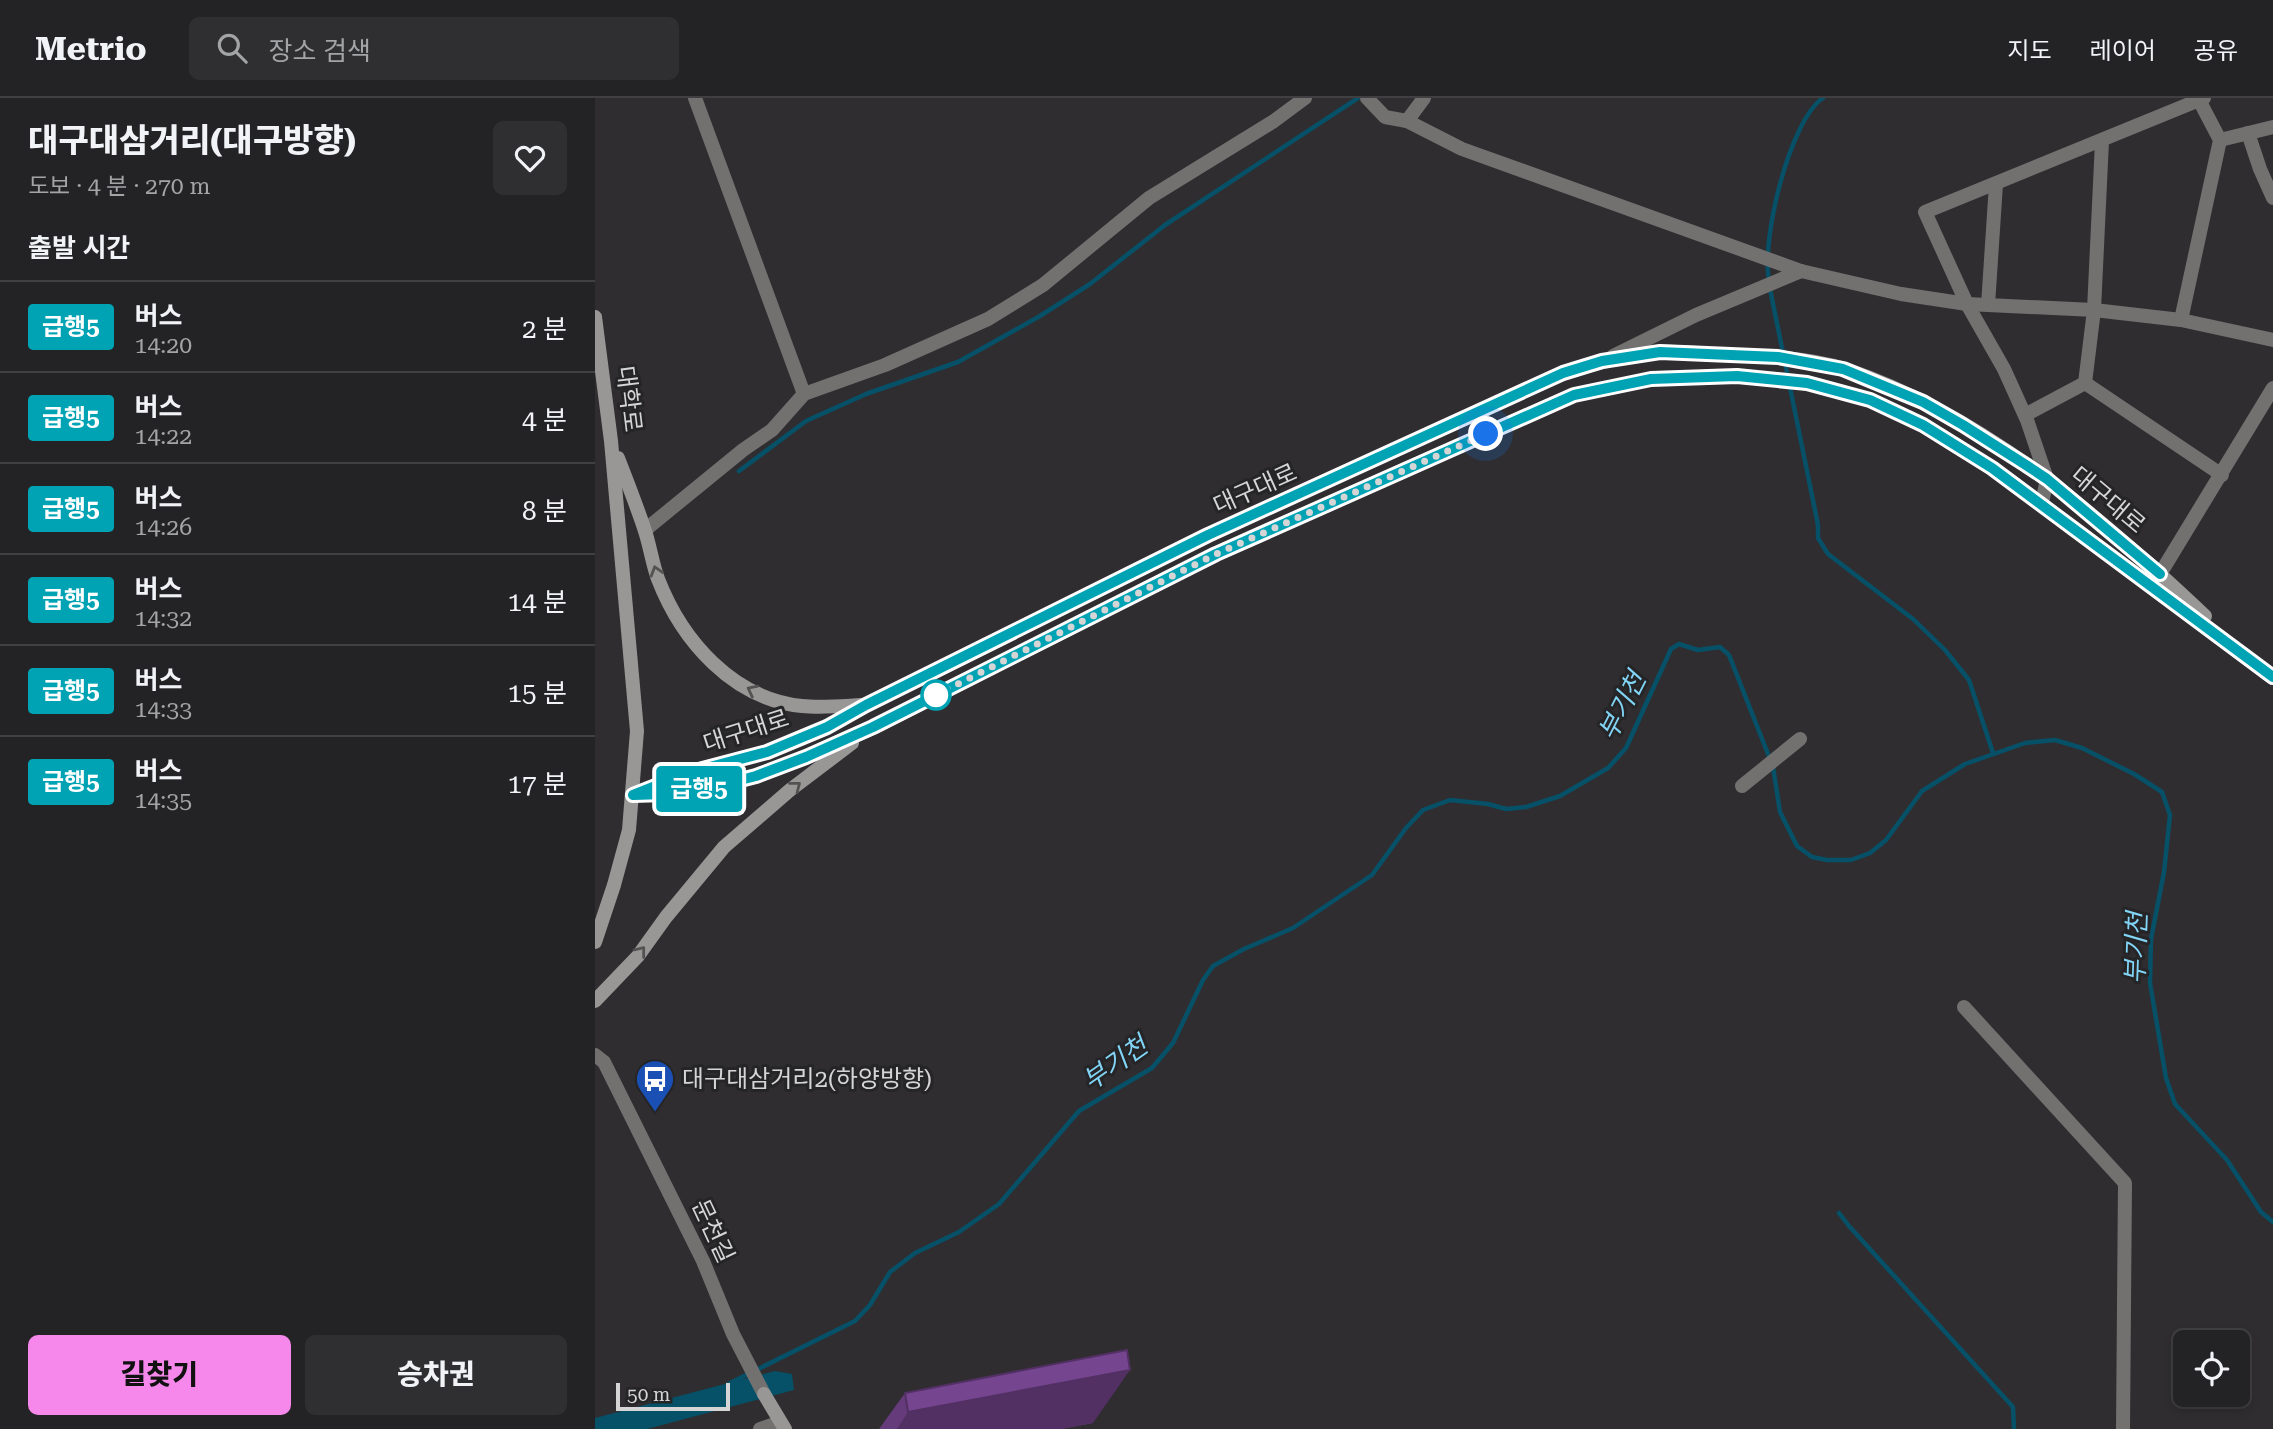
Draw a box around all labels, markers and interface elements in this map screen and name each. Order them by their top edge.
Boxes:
search box [189,17,679,80]
text: Metrio [35,29,147,68]
icon: search [213,29,251,67]
text: 장소 검색 [269,36,371,66]
text: 지도 [2007,37,2052,65]
text: 레이어 [2090,37,2156,65]
text: 공유 [2194,37,2238,65]
text: 대구대삼거리(대구방향) [28,121,356,160]
button: heart [493,121,567,195]
text: 도보 · 4 분 · 270 m [28,173,211,200]
text: 출발 시간 [28,233,130,263]
text: 버스 [135,301,182,331]
text: 급행5 [42,313,100,341]
text: 2 분 [522,314,567,344]
text: 14:20 [135,332,192,359]
street label: 대학로 [611,364,647,434]
text: 버스 [135,392,182,422]
text: 급행5 [42,404,100,432]
text: 4 분 [522,405,567,435]
your location [1468,416,1503,451]
text: 14:22 [135,423,192,450]
street label: 대구대로 [1209,458,1301,520]
street label: 대구대로 [2065,461,2151,539]
text: 버스 [135,483,182,513]
text: 급행5 [42,495,100,523]
text: 8 분 [522,496,567,526]
text: 14:26 [135,514,192,541]
one-way arrow [650,565,665,577]
text: 버스 [135,574,182,604]
text: 급행5 [42,586,100,614]
text: 14 분 [507,587,567,617]
text: 14:32 [135,605,192,632]
water label: 부기천 [1592,664,1653,745]
text: 버스 [135,665,182,695]
text: 급행5 [42,677,100,705]
text: 15 분 [507,678,567,708]
unlabelled marker [921,680,951,710]
one-way arrow [747,685,759,699]
text: 14:33 [135,696,192,723]
street label: 대구대로 [700,704,792,758]
text: 버스 [135,756,182,786]
line badge: 급행5 [659,766,739,812]
text: 급행5 [42,768,100,796]
text: 17 분 [507,769,567,799]
text: 급행5 [670,775,728,803]
one-way arrow [788,781,801,794]
text: 14:35 [135,787,192,814]
water label: 부기천 [2120,909,2152,984]
one-way arrow [633,946,646,959]
water label: 부기천 [1077,1028,1156,1096]
bus stop icon: 대구대삼거리2(하양방향) [634,1058,676,1113]
place label: 대구대삼거리2(하양방향) [682,1065,932,1093]
street label: 문천길 [686,1195,740,1267]
map controls [2173,1330,2250,1407]
button: locate [2173,1330,2250,1407]
button: 길찾기 [28,1335,291,1415]
button: 승차권 [305,1335,567,1415]
scale bar [616,1380,730,1412]
text: 50 m [627,1383,670,1406]

